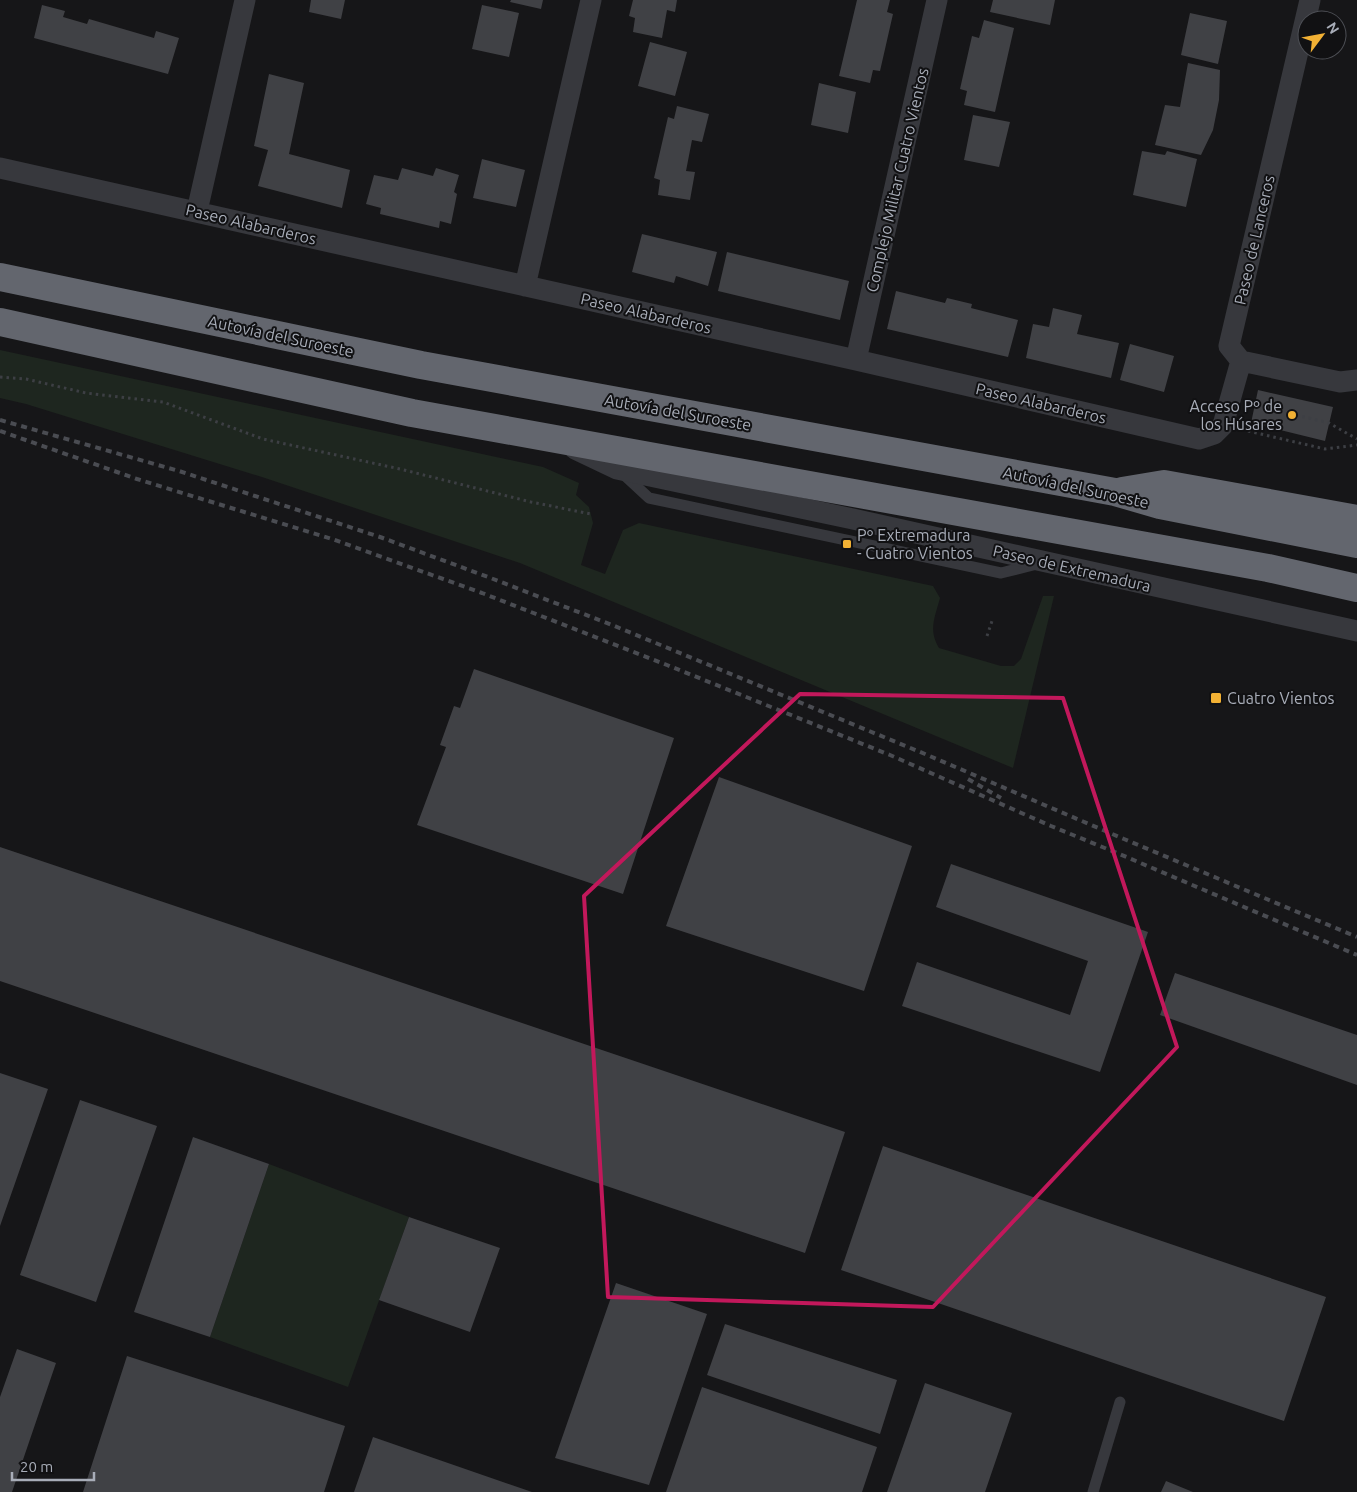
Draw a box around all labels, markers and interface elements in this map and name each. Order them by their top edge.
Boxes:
north arrow [1297,10,1347,60]
text: N [1323,19,1343,37]
street label: Complejo Militar Cuatro Vientos [862,66,932,294]
street label: Paseo de Lanceros [1230,173,1278,307]
street label: Paseo Alabarderos [184,200,318,248]
street label: Paseo Alabarderos [579,289,713,337]
street label: Autovía del Suroeste [206,312,356,360]
street label: Paseo Alabarderos [974,379,1108,427]
street label: Autovía del Suroeste [603,390,753,434]
place label: Acceso Pº de los Húsares [1190,397,1282,433]
marker: Acceso Pº de los Húsares [1286,409,1298,421]
street label: Autovía del Suroeste [1001,463,1151,511]
place label: Pº Extremadura - Cuatro Vientos [857,526,973,562]
marker: Pº Extremadura - Cuatro Vientos [841,538,853,550]
street label: Paseo de Extremadura [991,541,1153,595]
place label: Cuatro Vientos [1227,689,1335,707]
marker: Cuatro Vientos [1209,691,1223,705]
scale bar [12,1450,95,1482]
text: 20 m [20,1458,53,1475]

